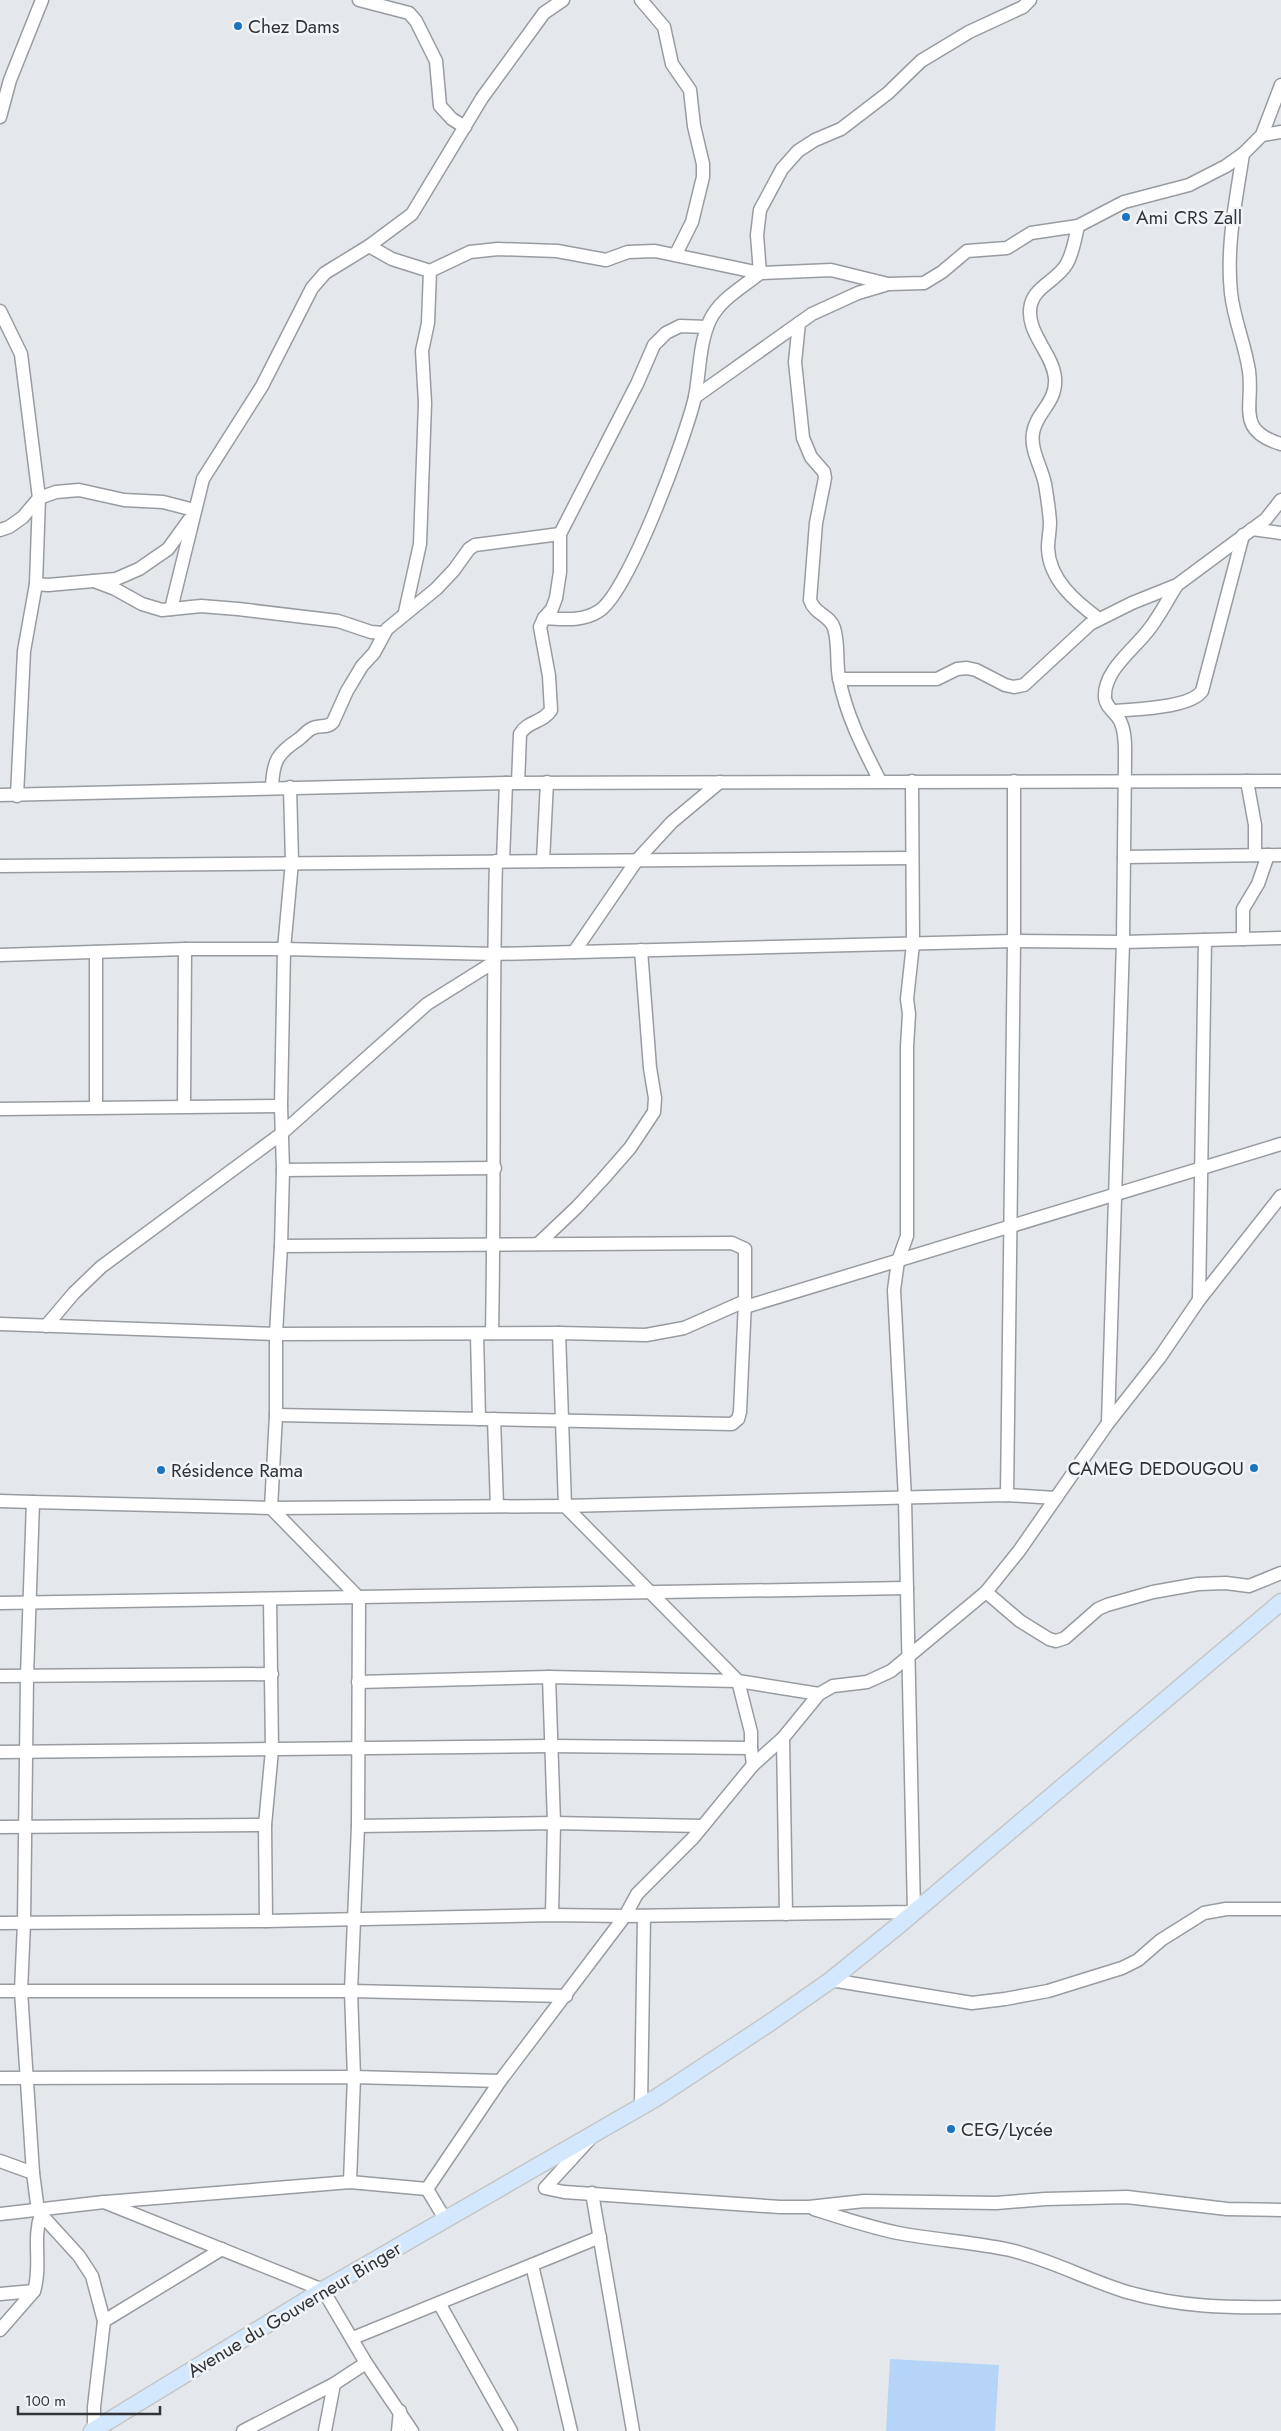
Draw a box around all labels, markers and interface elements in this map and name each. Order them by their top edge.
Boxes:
place label: Chez Dams [248,13,340,40]
marker: Chez Dams [232,20,244,32]
place label: Ami CRS Zall [1136,204,1242,231]
marker: Ami CRS Zall [1120,211,1132,223]
place label: CAMEG DEDOUGOU [1068,1455,1244,1482]
place label: Résidence Rama [171,1457,303,1484]
marker: CAMEG DEDOUGOU [1248,1462,1260,1474]
marker: Résidence Rama [155,1464,167,1476]
place label: CEG/Lycée [961,2116,1053,2143]
marker: CEG/Lycée [945,2123,957,2135]
street label: Avenue du Gouverneur Binger [182,2234,407,2384]
scale bar [18,2384,160,2416]
text: 100 m [25,2390,66,2412]

